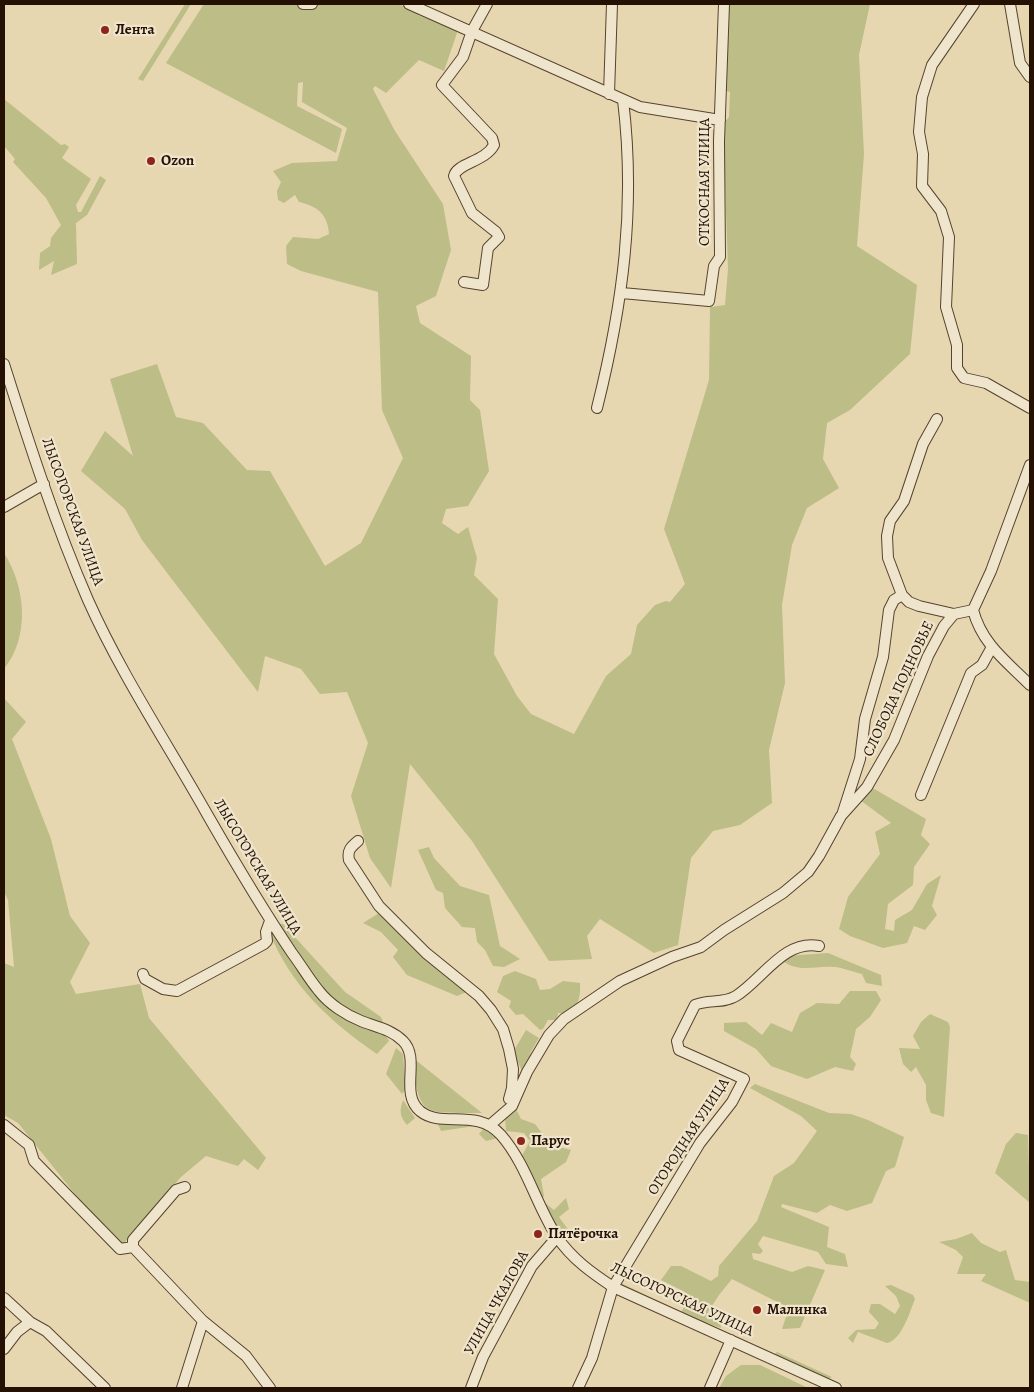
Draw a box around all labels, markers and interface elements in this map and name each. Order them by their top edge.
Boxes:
place label: Лента [115,21,155,39]
marker: Лента [99,24,111,36]
street label: ОТКОСНАЯ УЛИЦА [696,118,714,246]
place label: Ozon [161,152,194,170]
marker: Ozon [145,155,157,167]
street label: ЛЫСОГОРСКАЯ УЛИЦА [37,436,107,588]
street label: СЛОБОДА ПОДНОВЬЕ [860,618,938,760]
street label: ЛЫСОГОРСКАЯ УЛИЦА [209,796,305,938]
street label: ОГОРОДНАЯ УЛИЦА [644,1075,734,1199]
place label: Парус [531,1132,570,1150]
marker: Парус [515,1135,527,1147]
place label: Пятёрочка [548,1225,618,1243]
marker: Пятёрочка [532,1228,544,1240]
street label: УЛИЦА ЧКАЛОВА [461,1248,533,1358]
street label: ЛЫСОГОРСКАЯ УЛИЦА [608,1259,756,1341]
place label: Малинка [767,1301,827,1319]
marker: Малинка [751,1304,763,1316]

